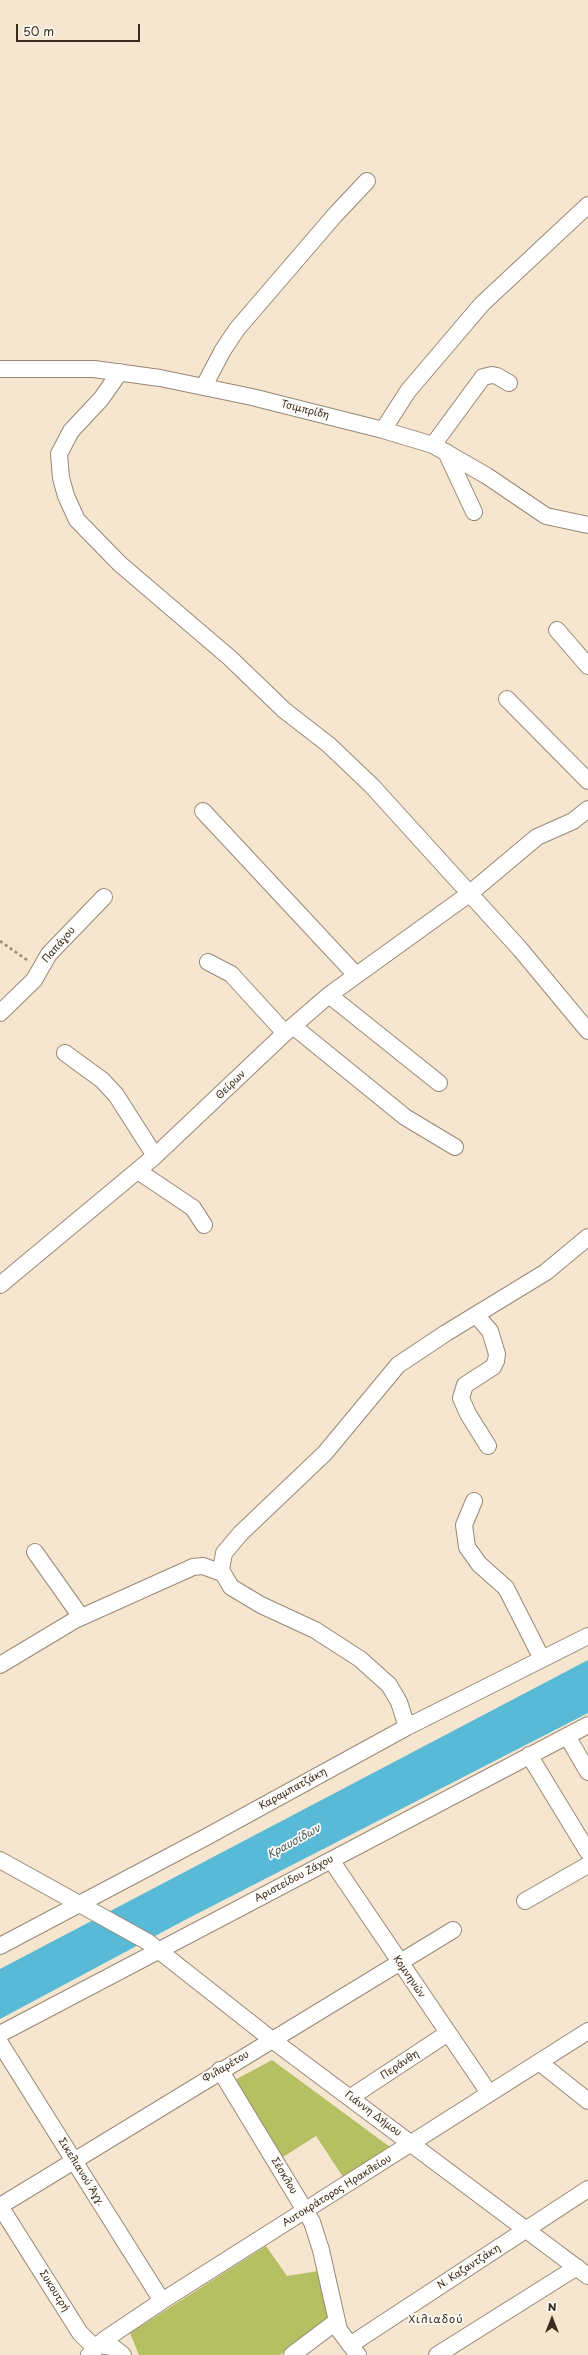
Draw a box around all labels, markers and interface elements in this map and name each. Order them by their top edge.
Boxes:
scale bar [18,16,142,42]
text: 50 m [23,22,54,40]
street label: Τσιμπρίδη [280,398,330,422]
street label: Παπάγου [40,925,78,965]
street label: Θείρων [214,1068,248,1102]
street label: Καραμπατζάκη [257,1766,329,1812]
water label: Κραυσίδων [265,1822,323,1862]
street label: Αριστείδου Ζάχου [253,1853,335,1905]
street label: Κομνηνών [390,1953,428,2001]
street label: Φιλαρέτου [201,2048,251,2086]
street label: Περάνθη [379,2048,421,2082]
street label: Γιάννη Δήμου [342,2089,404,2139]
street label: Σικελιανού Άγγ. [55,2136,107,2208]
street label: Αυτοκράτορος Ηρακλείου [280,2152,394,2230]
street label: Σέσκλου [268,2156,300,2196]
street label: Ν. Καζαντζάκη [435,2242,503,2292]
street label: Συκουτρή [37,2268,71,2314]
text: N [548,2298,556,2315]
north arrow [532,2299,572,2339]
district label: Χιλιαδού [409,2313,463,2327]

